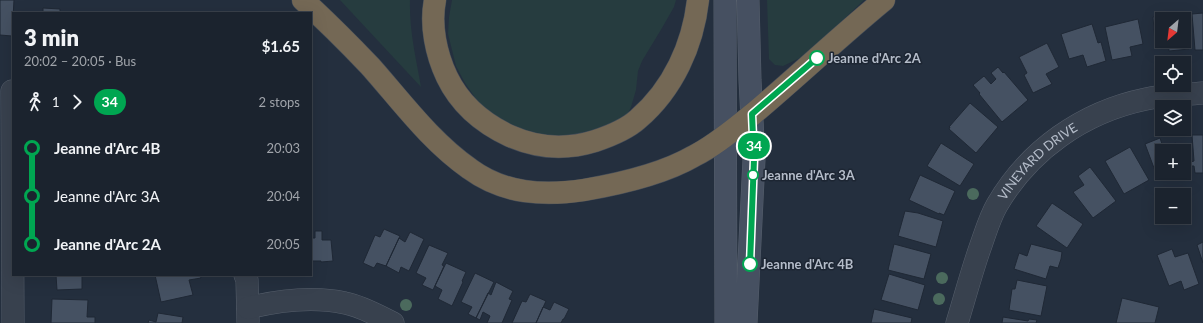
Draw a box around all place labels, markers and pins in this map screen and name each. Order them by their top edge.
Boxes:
marker: Jeanne d'Arc 2A [809,50,825,66]
place label: Jeanne d'Arc 2A [828,50,922,66]
place label: Jeanne d'Arc 3A [762,167,856,183]
marker: Jeanne d'Arc 3A [747,169,759,181]
marker: Jeanne d'Arc 4B [742,256,758,272]
place label: Jeanne d'Arc 4B [761,256,854,272]

